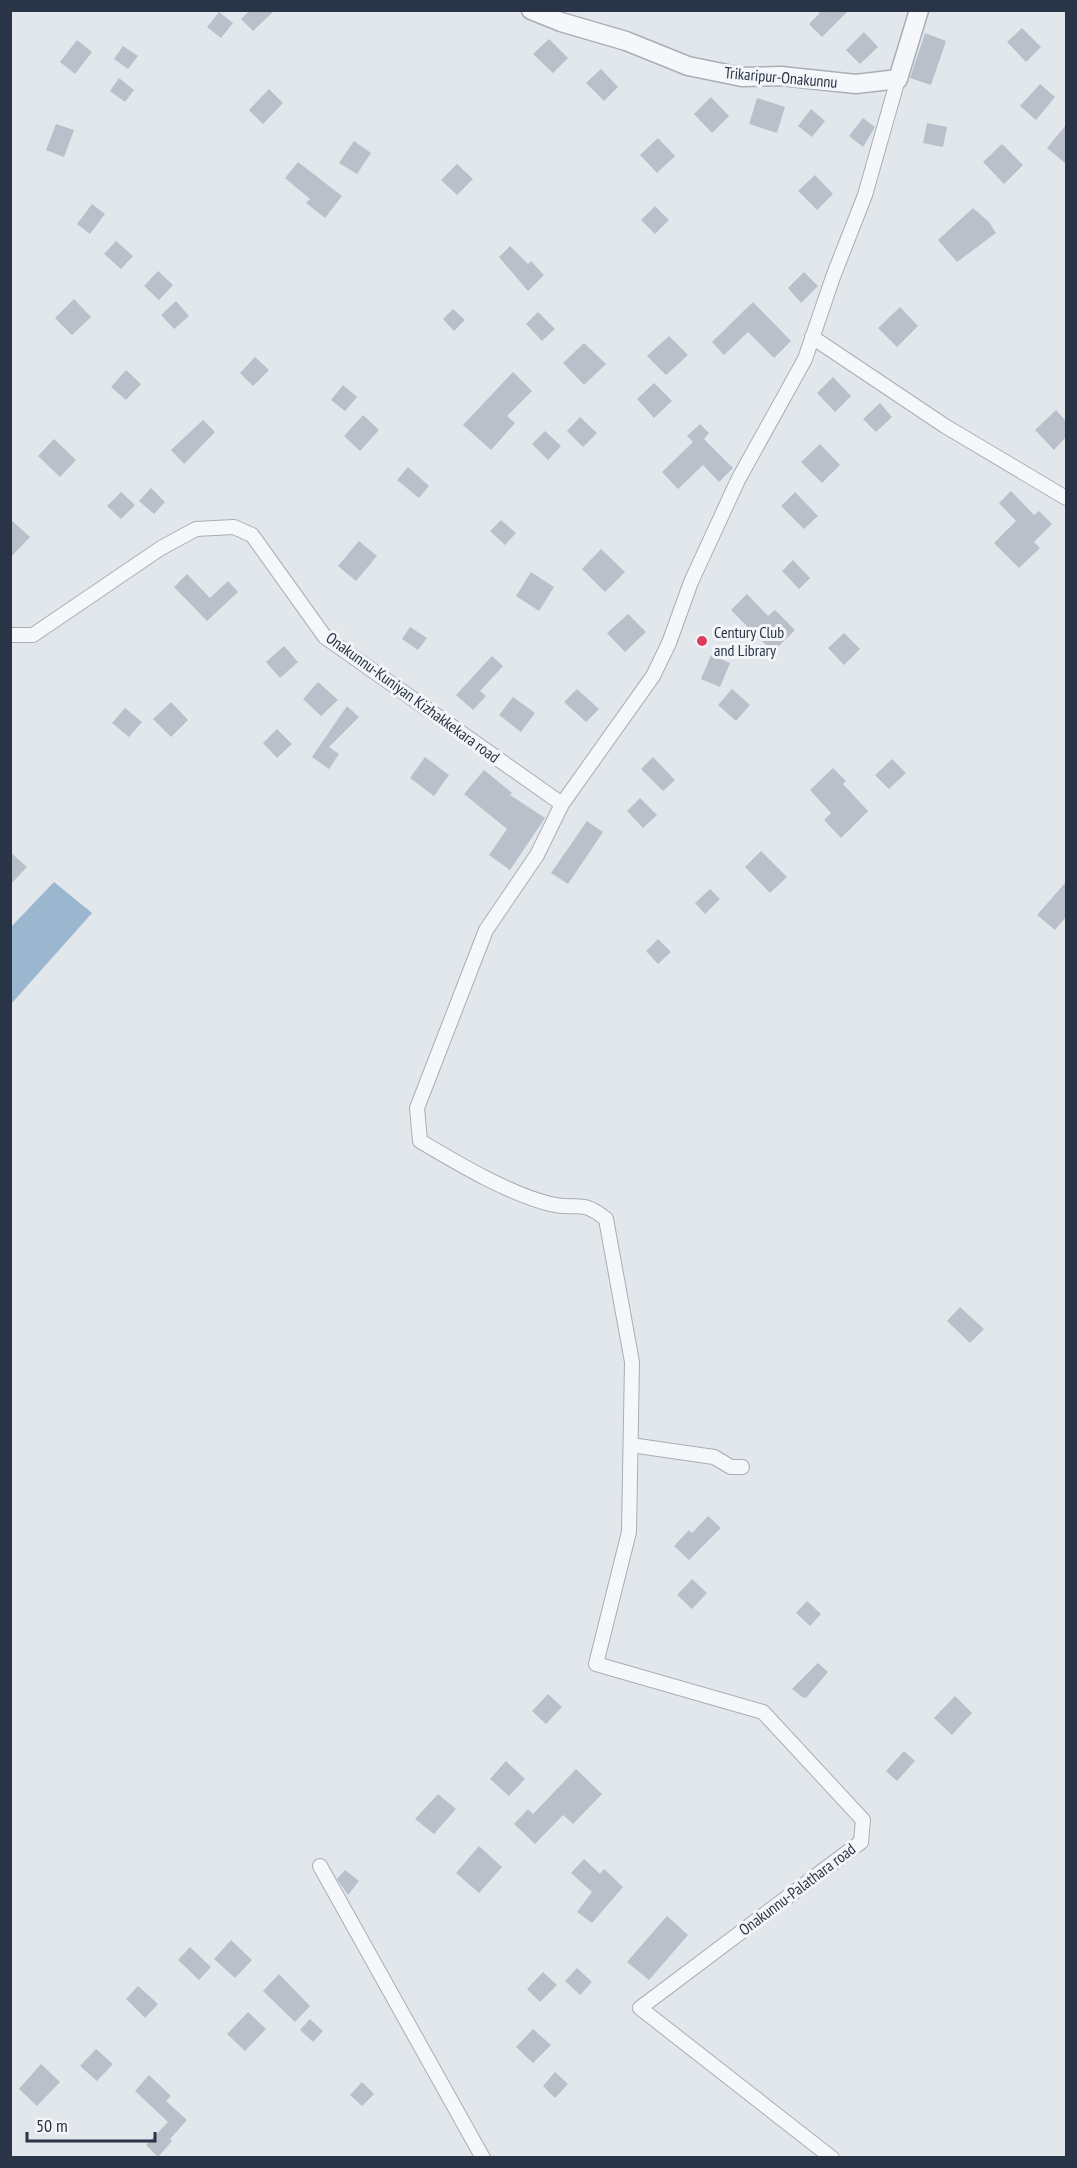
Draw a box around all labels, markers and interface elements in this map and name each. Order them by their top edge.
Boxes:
street label: Trikaripur-Onakunnu [724,62,838,92]
place label: Century Club and Library [714,622,784,660]
street label: Onakunnu-Kuniyan Kizhakkekara road [322,627,504,767]
marker: Century Club and Library [695,634,709,648]
street label: Onakunnu-Palathara road [735,1839,859,1939]
scale bar [27,2105,154,2143]
text: 50 m [36,2114,68,2137]

